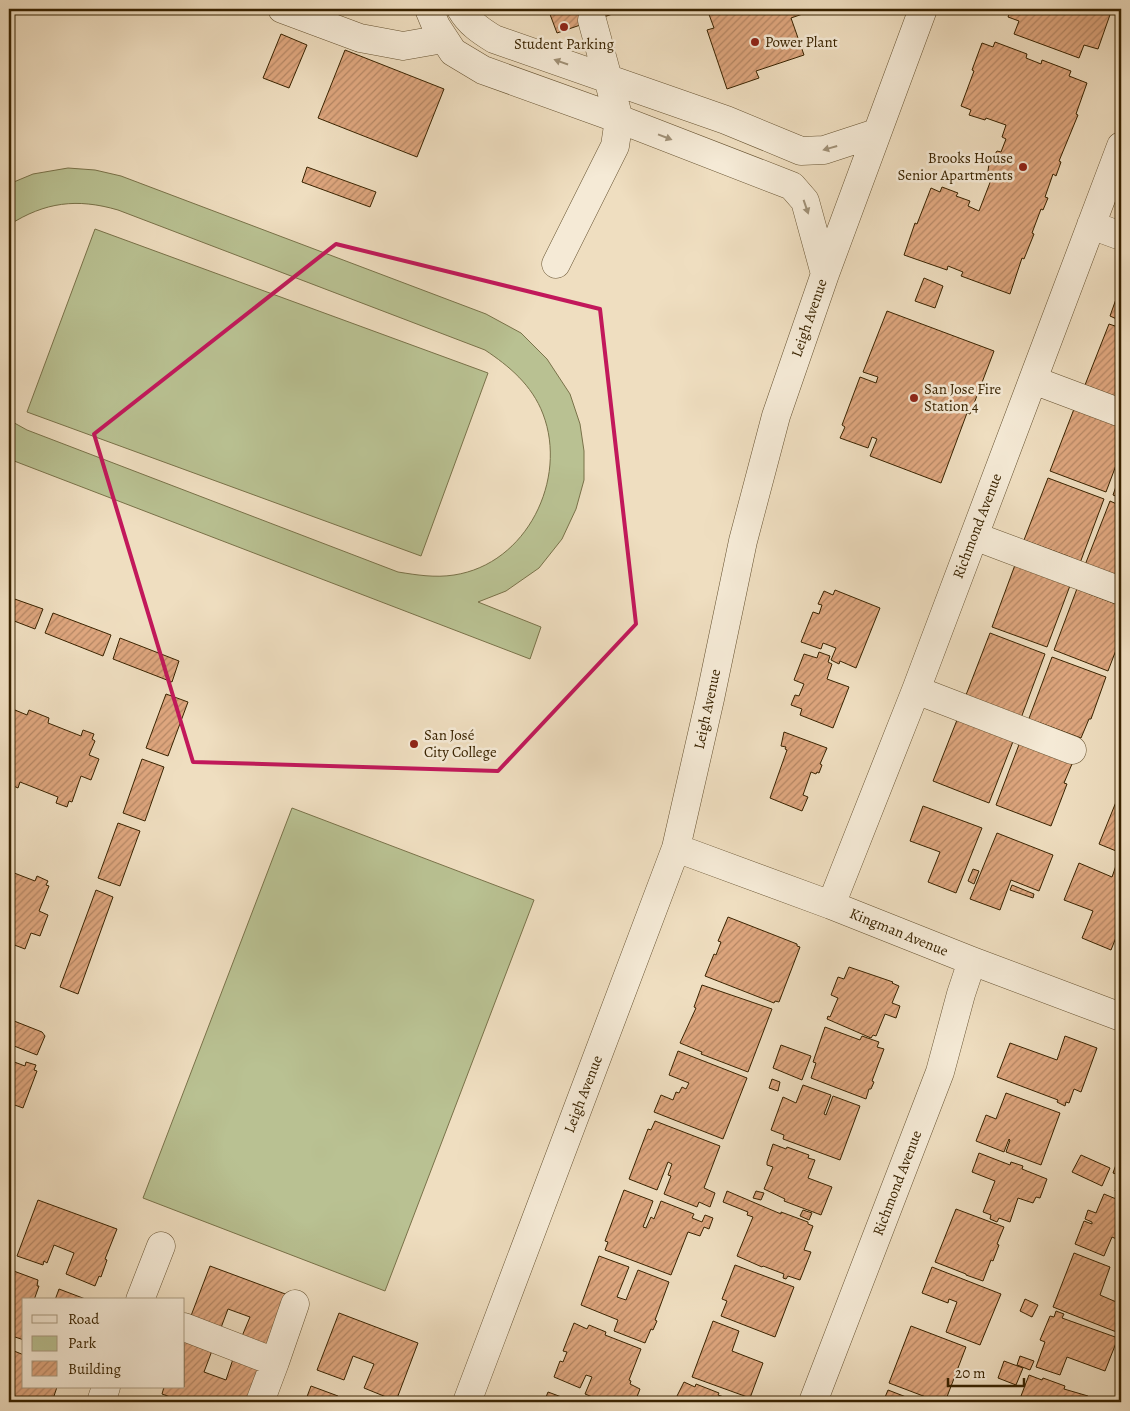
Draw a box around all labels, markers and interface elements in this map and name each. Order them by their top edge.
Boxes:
marker: Student Parking [558,21,570,33]
place label: Power Plant [765,32,838,52]
place label: Student Parking [514,34,615,54]
marker: Power Plant [749,36,761,48]
one-way arrow [553,58,568,66]
one-way arrow [658,133,673,141]
one-way arrow [822,144,837,152]
place label: Brooks House Senior Apartments [898,148,1013,185]
marker: Brooks House Senior Apartments [1017,161,1029,173]
one-way arrow [802,200,810,215]
street label: Leigh Avenue [786,276,832,360]
place label: San Jose Fire Station 4 [924,379,1002,416]
marker: San Jose Fire Station 4 [908,392,920,404]
street label: Richmond Avenue [948,470,1006,582]
street label: Leigh Avenue [689,667,725,751]
place label: San José City College [424,725,497,762]
marker: San José City College [408,738,420,750]
street label: Kingman Avenue [847,903,952,961]
street label: Leigh Avenue [559,1052,607,1136]
street label: Richmond Avenue [868,1127,926,1239]
legend [22,1298,185,1388]
text: Road [68,1309,100,1329]
text: Park [68,1333,97,1353]
scale bar [948,1356,1024,1388]
text: Building [68,1359,121,1379]
text: 20 m [955,1363,986,1383]

